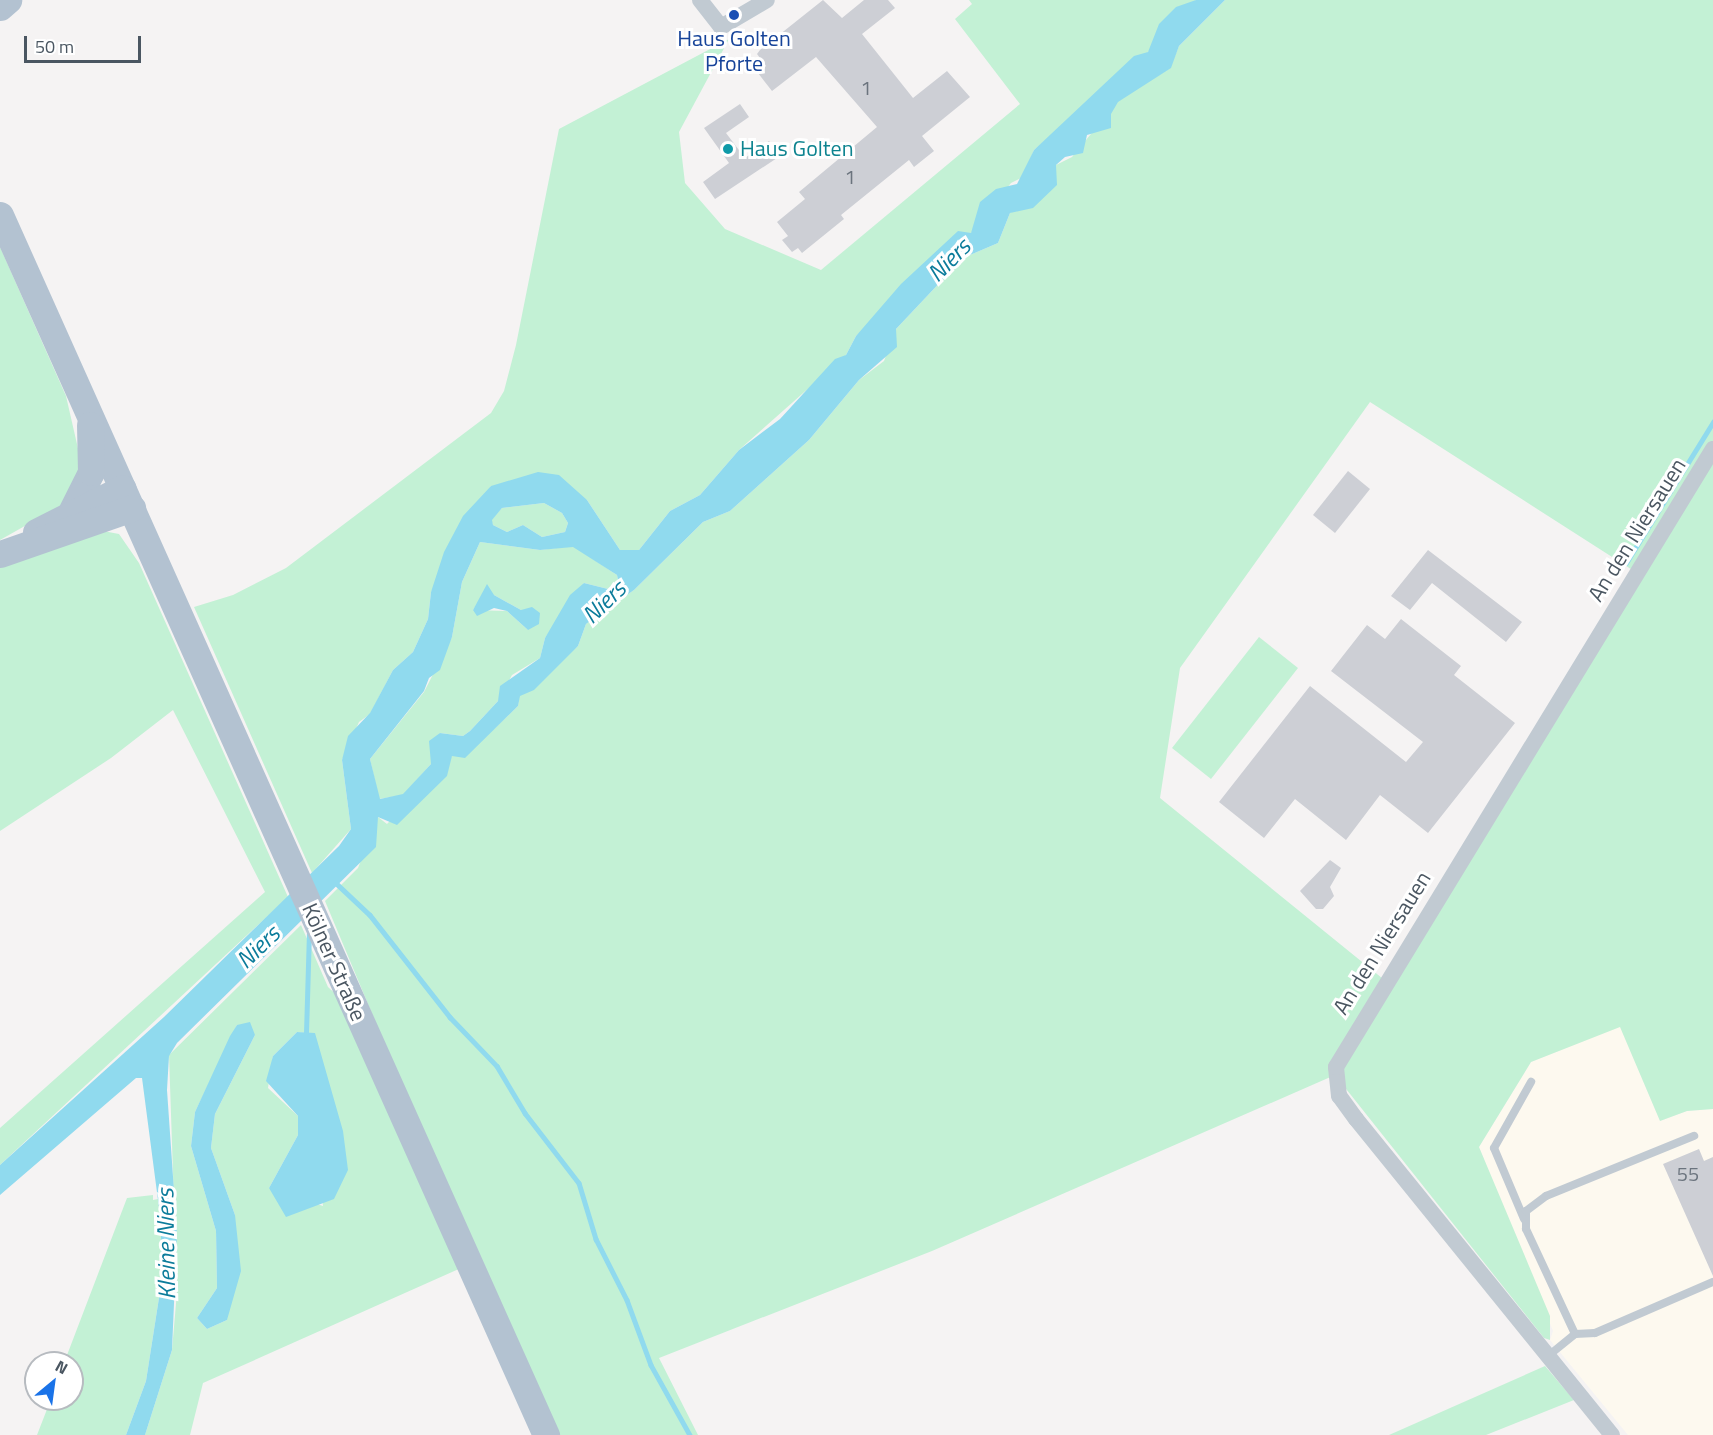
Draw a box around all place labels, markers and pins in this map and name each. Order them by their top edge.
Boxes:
marker: Haus Golten Pforte [727,8,741,22]
place label: Haus Golten Pforte [677,25,791,76]
place label: Haus Golten [740,136,854,162]
marker: Haus Golten [721,142,735,156]

